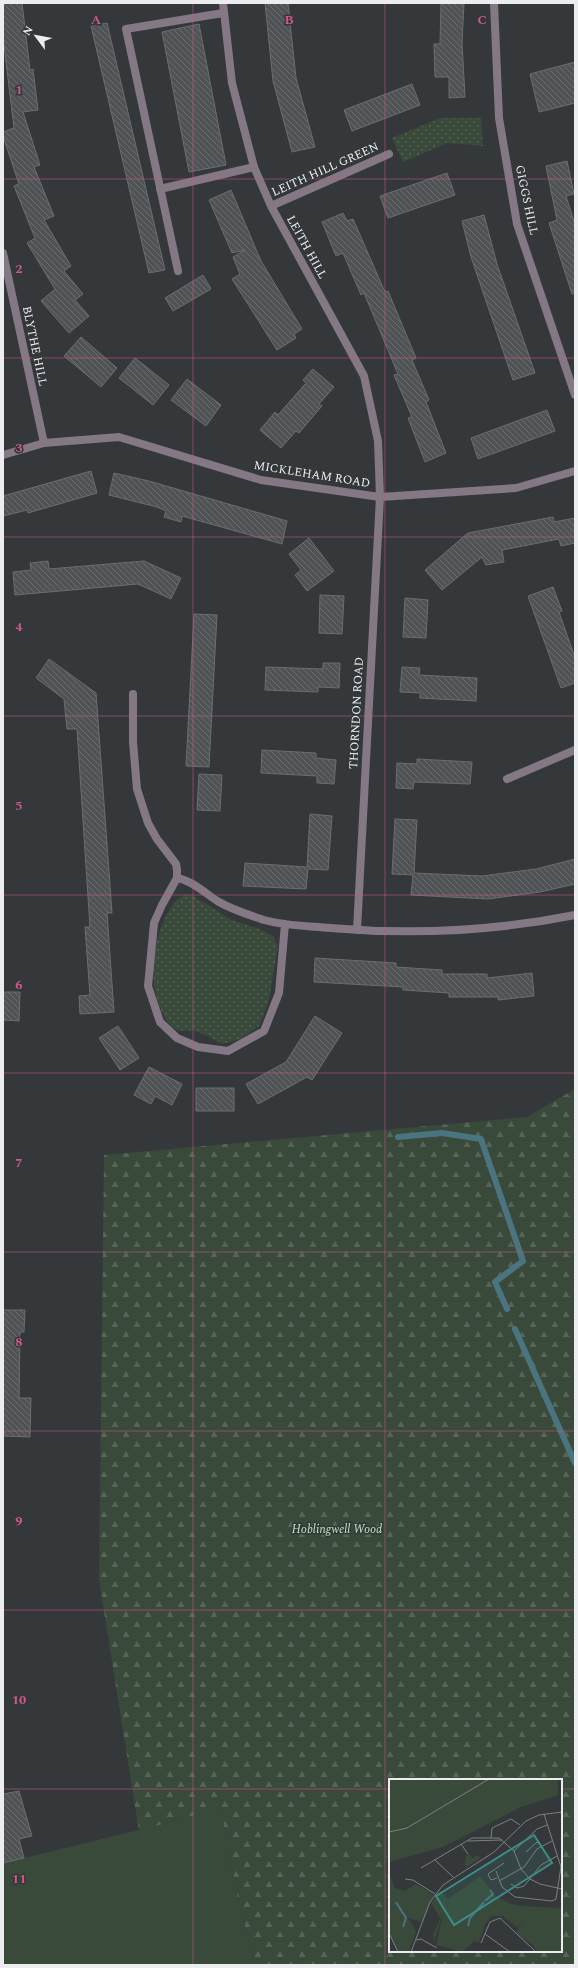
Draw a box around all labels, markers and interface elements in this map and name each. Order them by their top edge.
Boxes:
text: A [91,10,101,30]
text: B [284,10,294,30]
text: C [477,10,487,30]
north arrow [16,16,56,56]
text: N [18,23,38,39]
text: 1 [15,80,23,100]
street label: LEITH HILL GREEN [269,137,382,202]
street label: GIGGS HILL [510,163,543,237]
street label: LEITH HILL [281,212,332,283]
text: 2 [15,259,23,279]
street label: BLYTHE HILL [17,304,52,388]
text: 3 [15,438,23,458]
street label: MICKLEHAM ROAD [252,456,371,493]
text: 4 [15,617,23,637]
street label: THORNDON ROAD [344,657,369,770]
text: 5 [15,796,23,816]
text: 6 [15,975,23,995]
text: 7 [15,1153,23,1173]
text: 8 [15,1332,23,1352]
text: 9 [15,1511,23,1531]
park label: Hoblingwell Wood [292,1520,382,1539]
text: 10 [12,1690,26,1710]
inset map [389,1779,562,1952]
text: 11 [12,1869,26,1889]

